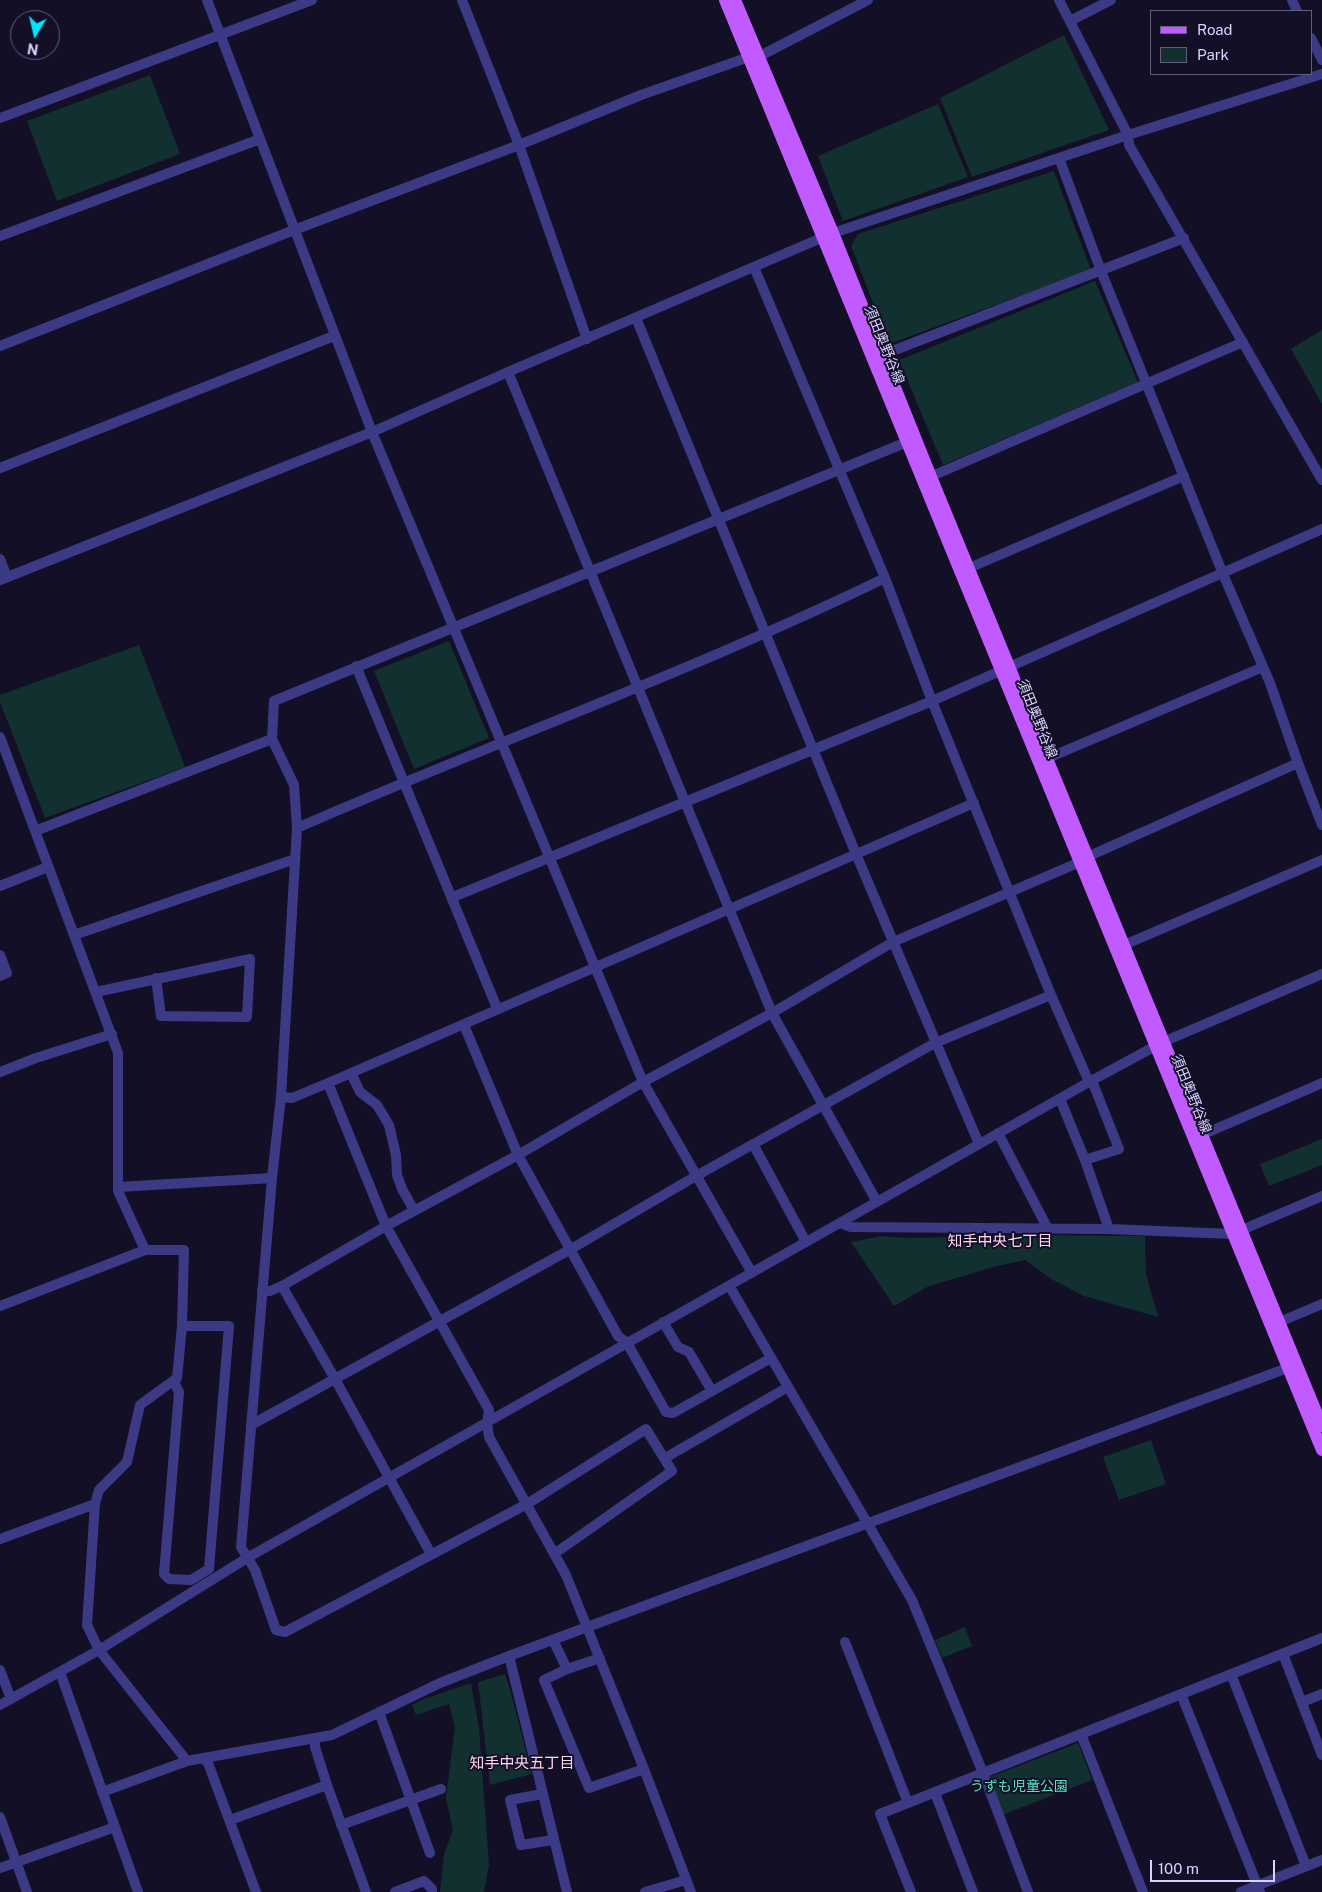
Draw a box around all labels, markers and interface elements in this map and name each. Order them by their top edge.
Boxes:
north arrow [10,10,60,60]
legend [1150,10,1312,75]
text: Road [1197,21,1233,38]
text: N [26,40,39,58]
text: Park [1197,46,1229,63]
street label: 須田奥野谷線 [860,303,908,387]
street label: 須田奥野谷線 [1013,677,1061,761]
street label: 須田奥野谷線 [1167,1052,1215,1136]
district label: 知手中央七丁目 [948,1232,1052,1250]
district label: 知手中央五丁目 [470,1754,574,1772]
park label: うずも児童公園 [970,1779,1068,1795]
scale bar [1152,1850,1277,1882]
text: 100 m [1158,1860,1199,1877]

